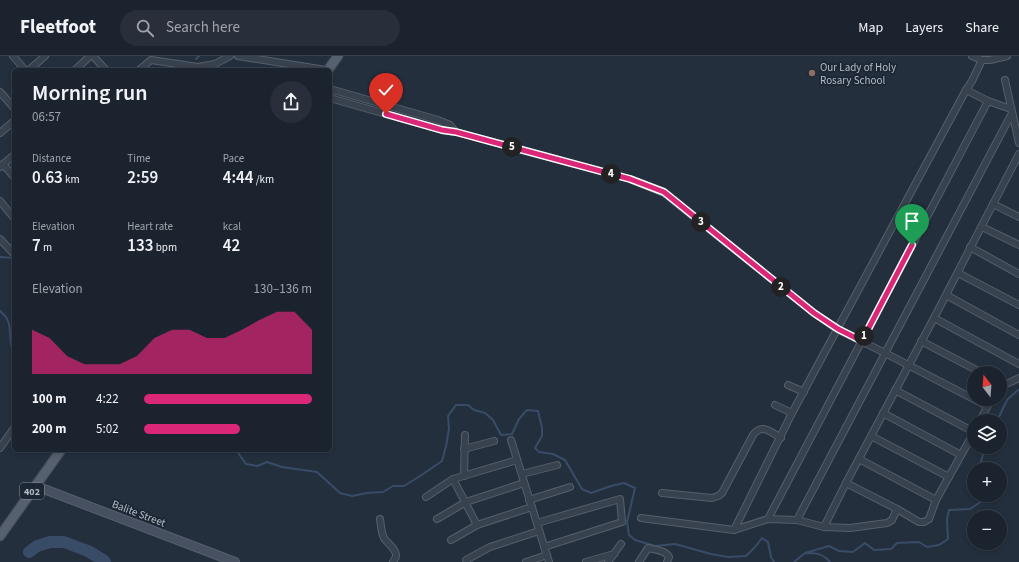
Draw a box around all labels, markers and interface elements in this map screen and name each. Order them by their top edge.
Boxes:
search box [120,10,400,46]
text: Fleetfoot [20,14,96,41]
icon: search [134,17,156,39]
text: Search here [166,17,240,38]
text: Map [858,18,883,38]
text: Layers [905,18,943,38]
text: Share [965,18,999,38]
place label: Our Lady of Holy Rosary School [820,60,896,88]
marker: Our Lady of Holy Rosary School [807,68,817,78]
pin [369,73,403,114]
text: Morning run [32,77,148,109]
icon: check [375,79,397,101]
button: share [270,81,312,123]
text: 06:57 [32,108,61,126]
pin: 5 [502,137,522,157]
text: 5 [509,139,515,154]
text: Distance [32,151,71,166]
text: Time [127,151,151,166]
text: Pace [223,151,244,166]
pin: 4 [601,164,621,184]
text: 0.63 [32,166,63,190]
text: 2:59 [127,166,158,190]
text: 4:44 [223,166,254,190]
text: 4 [608,166,614,181]
text: km [63,172,80,187]
text: /km [254,172,274,187]
pin [895,204,929,245]
icon: arrive [901,210,923,232]
pin: 3 [691,212,711,232]
text: 3 [698,214,704,229]
text: Elevation [32,219,75,234]
text: Heart rate [127,219,173,234]
text: kcal [223,219,241,234]
text: 7 [32,234,41,258]
text: 133 [127,234,154,258]
text: 42 [223,234,240,258]
text: m [41,240,52,255]
text: bpm [154,240,177,255]
pin: 2 [771,277,791,297]
text: 2 [778,279,784,294]
text: Elevation [32,280,83,298]
text: 130–136 m [254,280,312,298]
pin: 1 [854,326,874,346]
text: 1 [861,328,867,343]
north arrow [967,366,1007,406]
map controls [967,366,1007,550]
text: 100 m [32,390,66,408]
text: 4:22 [96,390,119,408]
button: layers [967,414,1007,454]
text: 200 m [32,420,66,438]
text: 5:02 [96,420,119,438]
button: + [967,462,1007,502]
road number: 402 [20,483,44,499]
street label: Balite Street [110,496,168,531]
button: − [967,510,1007,550]

